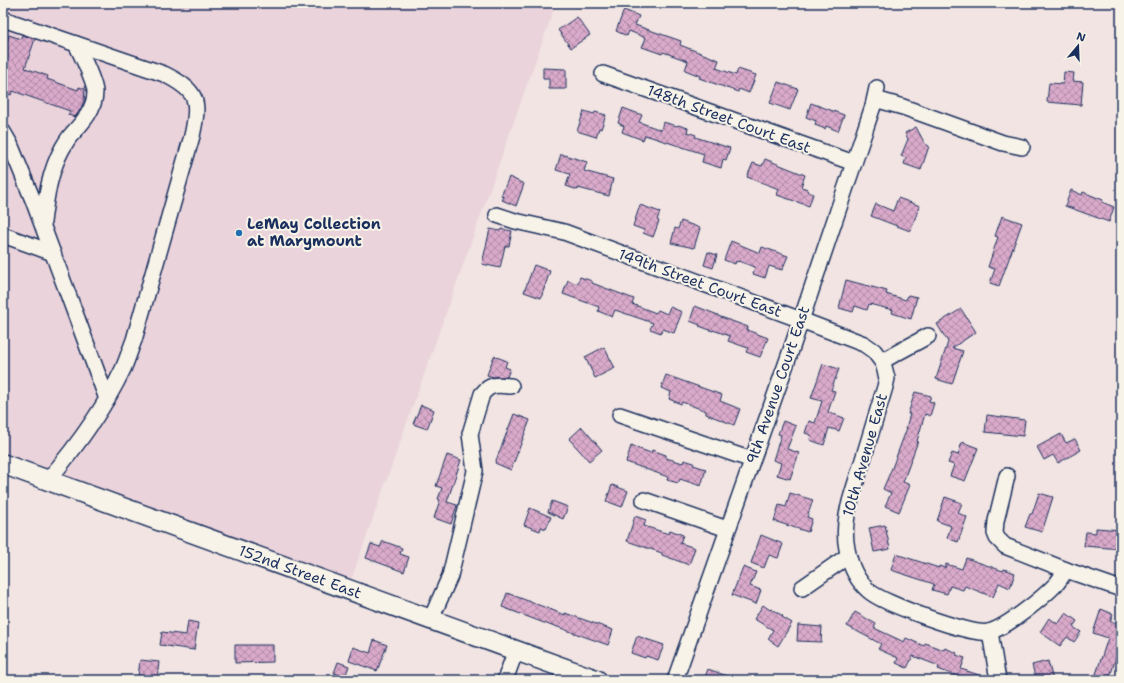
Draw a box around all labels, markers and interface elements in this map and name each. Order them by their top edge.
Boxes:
north arrow [1058,26,1098,66]
text: N [1075,29,1088,46]
street label: 148th Street Court East [644,80,814,158]
place label: LeMay Collection at Marymount [247,214,381,251]
marker: LeMay Collection at Marymount [234,228,244,238]
street label: 149th Street Court East [615,244,785,322]
street label: 9th Avenue Court East [742,303,814,467]
street label: 10th Avenue East [838,391,892,519]
street label: 152nd Street East [236,540,364,604]

